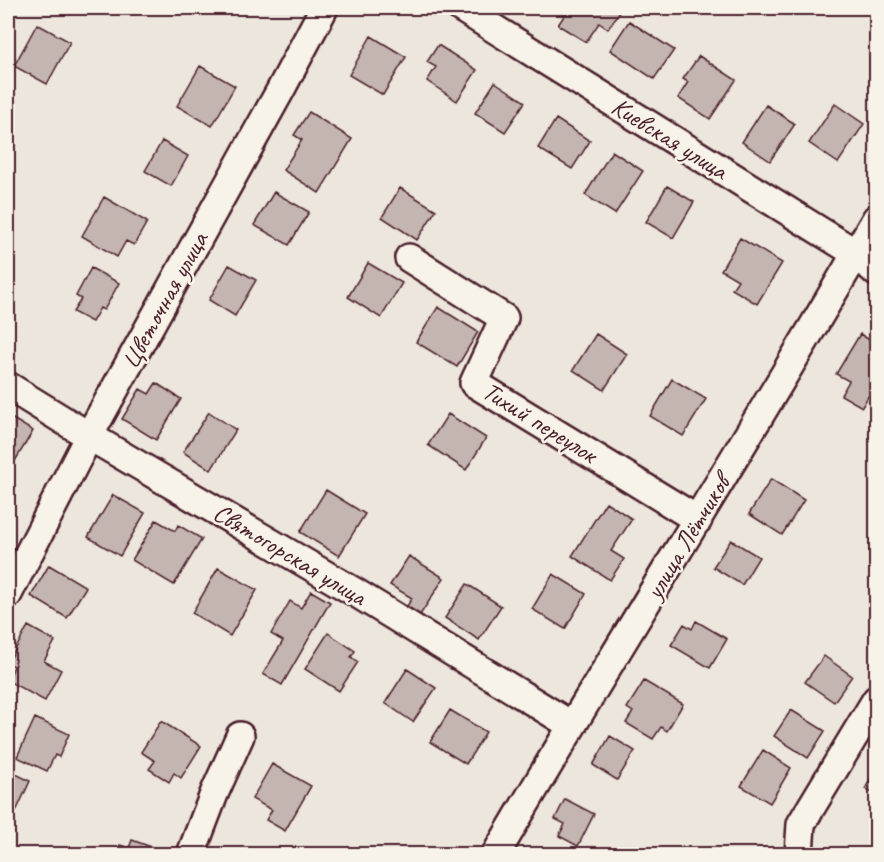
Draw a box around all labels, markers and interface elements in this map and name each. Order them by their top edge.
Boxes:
street label: Киевская улица [605,90,735,188]
street label: Цветочная улица [113,225,216,374]
street label: Тихий переулок [476,374,605,472]
street label: улица Лётчиков [637,464,740,607]
street label: Святогорская улица [207,496,374,614]

